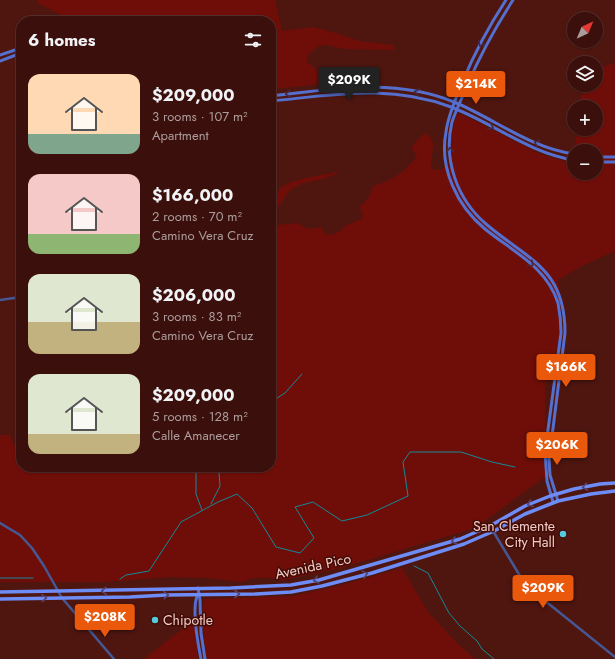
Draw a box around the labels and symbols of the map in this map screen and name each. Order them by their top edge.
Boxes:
north arrow [567,12,603,48]
one-way arrow [478,40,486,47]
pin: $209K [321,67,377,101]
pin: $214K [448,71,504,105]
one-way arrow [414,88,420,96]
one-way arrow [284,90,291,99]
one-way arrow [487,122,495,130]
one-way arrow [533,140,540,148]
one-way arrow [445,147,454,153]
one-way arrow [526,260,534,267]
pin: $166K [538,354,594,388]
pin: $206K [529,432,585,466]
one-way arrow [582,482,588,491]
one-way arrow [526,499,534,507]
place label: San Clemente City Hall [473,516,555,552]
marker: San Clemente City Hall [558,529,568,539]
one-way arrow [451,536,458,545]
street label: Avenida Pico [273,548,353,584]
one-way arrow [362,571,368,579]
one-way arrow [312,575,319,584]
pin: $209K [515,575,571,609]
one-way arrow [101,587,107,595]
one-way arrow [234,590,240,598]
one-way arrow [163,591,169,599]
one-way arrow [41,594,47,603]
pin: $208K [77,604,133,638]
place label: Chipotle [163,610,213,630]
marker: Chipotle [150,615,160,625]

